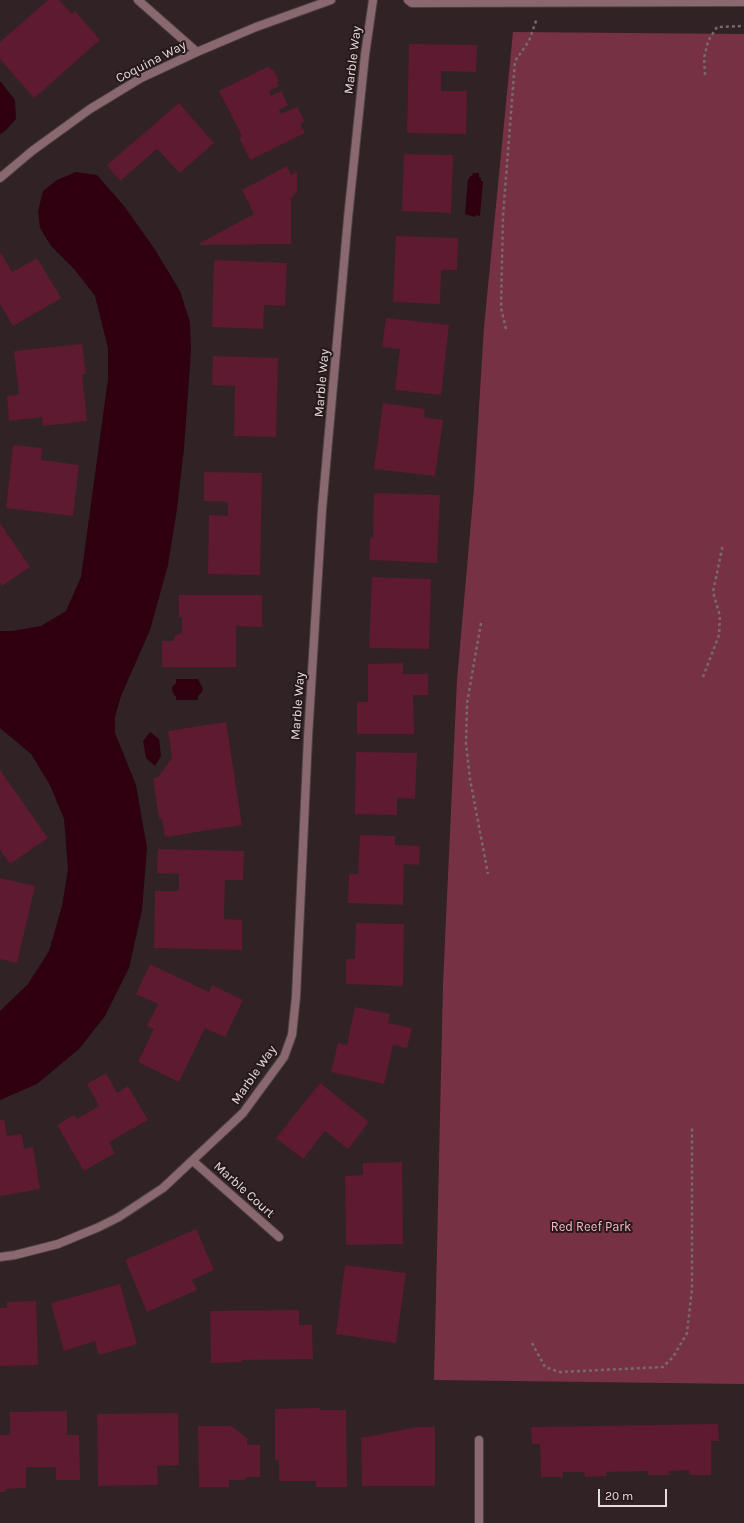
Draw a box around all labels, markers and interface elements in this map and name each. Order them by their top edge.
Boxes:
street label: Marble Way [341,25,365,95]
street label: Coquina Way [113,38,189,86]
street label: Marble Way [311,348,333,418]
street label: Marble Way [288,671,308,741]
street label: Marble Way [228,1043,280,1107]
street label: Marble Court [210,1159,278,1221]
park label: Red Reef Park [551,1219,631,1235]
scale bar [600,1481,669,1507]
text: 20 m [605,1489,633,1503]

